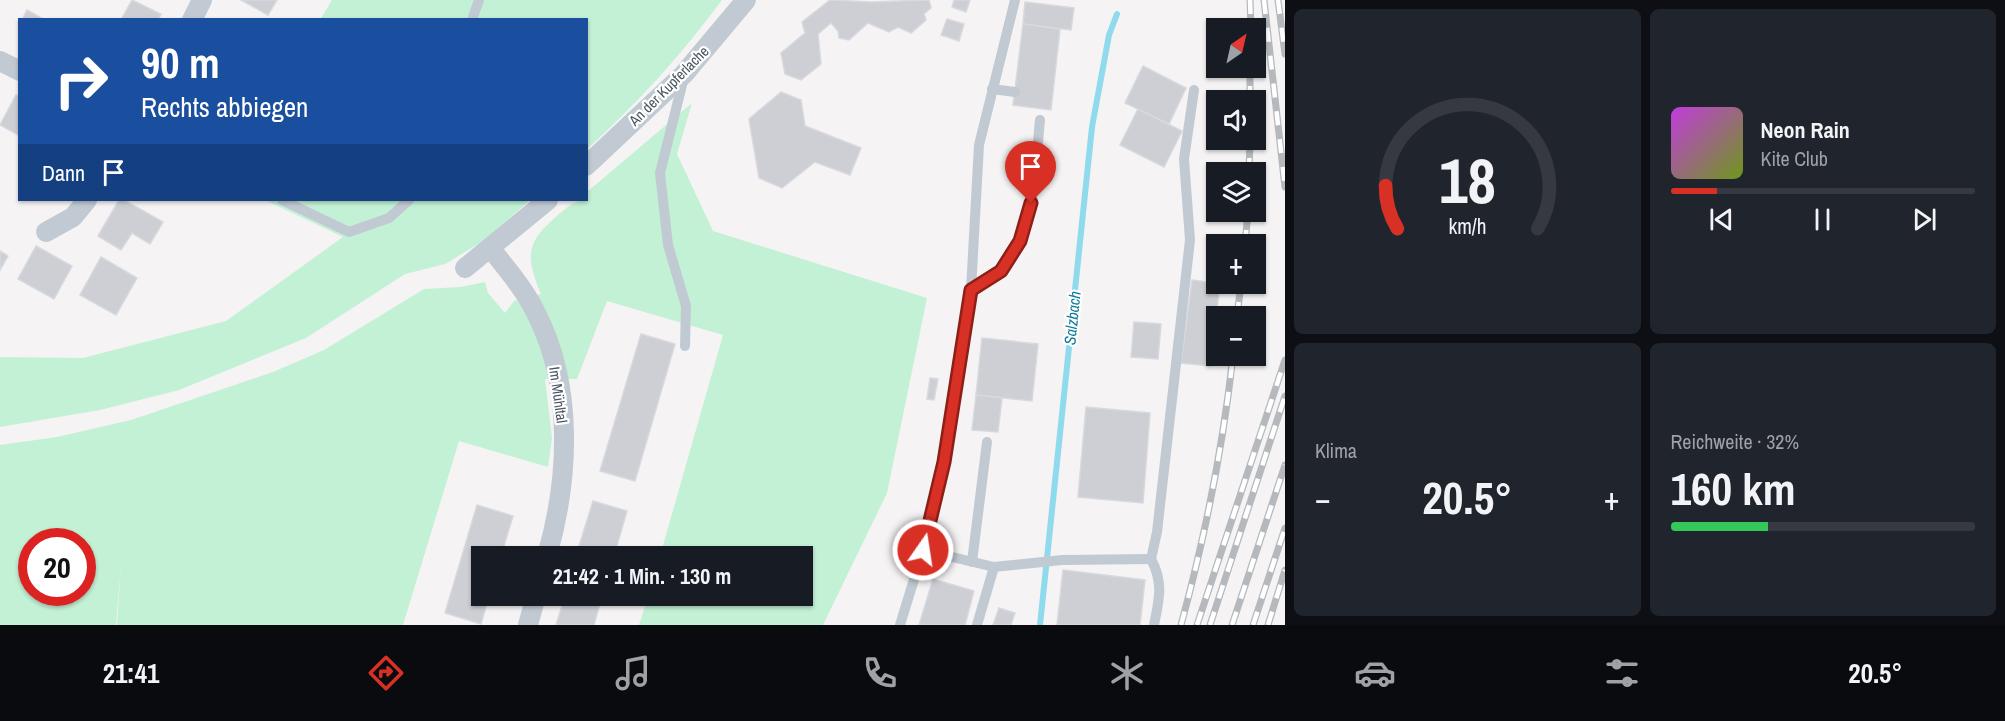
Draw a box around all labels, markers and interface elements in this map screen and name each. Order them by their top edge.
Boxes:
north arrow [1206,18,1266,78]
map controls [1206,18,1266,366]
text: 90 m [141,35,220,91]
street label: An der Kupferlache [623,41,713,131]
icon: right [42,42,120,120]
text: Rechts abbiegen [141,89,308,125]
button: sound [1206,90,1266,150]
text: Neon Rain [1761,115,1850,145]
text: 18 [1439,138,1496,222]
pin [1005,141,1056,203]
text: Kite Club [1761,145,1828,172]
icon: arrive [1014,150,1047,183]
icon: arrive [97,156,130,189]
text: Dann [42,158,85,188]
button: layers [1206,162,1266,222]
icon: previous [1705,203,1738,236]
icon: pause [1806,203,1839,236]
icon: next [1908,203,1941,236]
text: km/h [1448,212,1486,241]
button: + [1206,234,1266,294]
water label: Salzbach [1058,290,1086,346]
button: − [1206,306,1266,366]
street label: Im Mühltal [544,365,573,424]
text: Reichweite · 32% [1671,428,1799,455]
text: Klima [1315,437,1357,464]
text: 160 km [1671,458,1796,519]
text: 20.5° [1422,467,1512,528]
text: − [1315,476,1331,520]
text: + [1604,476,1619,520]
position arrow [891,518,955,582]
speed limit sign: 20 [18,528,96,606]
text: 21:42 · 1 Min. · 130 m [553,561,731,591]
icon: directions [365,652,407,694]
icon: music [612,652,654,694]
icon: phone [859,652,901,694]
icon: climate [1106,652,1148,694]
icon: car [1354,652,1396,694]
icon: filters [1601,652,1643,694]
text: 21:41 [103,655,159,691]
text: 20.5° [1848,655,1902,691]

